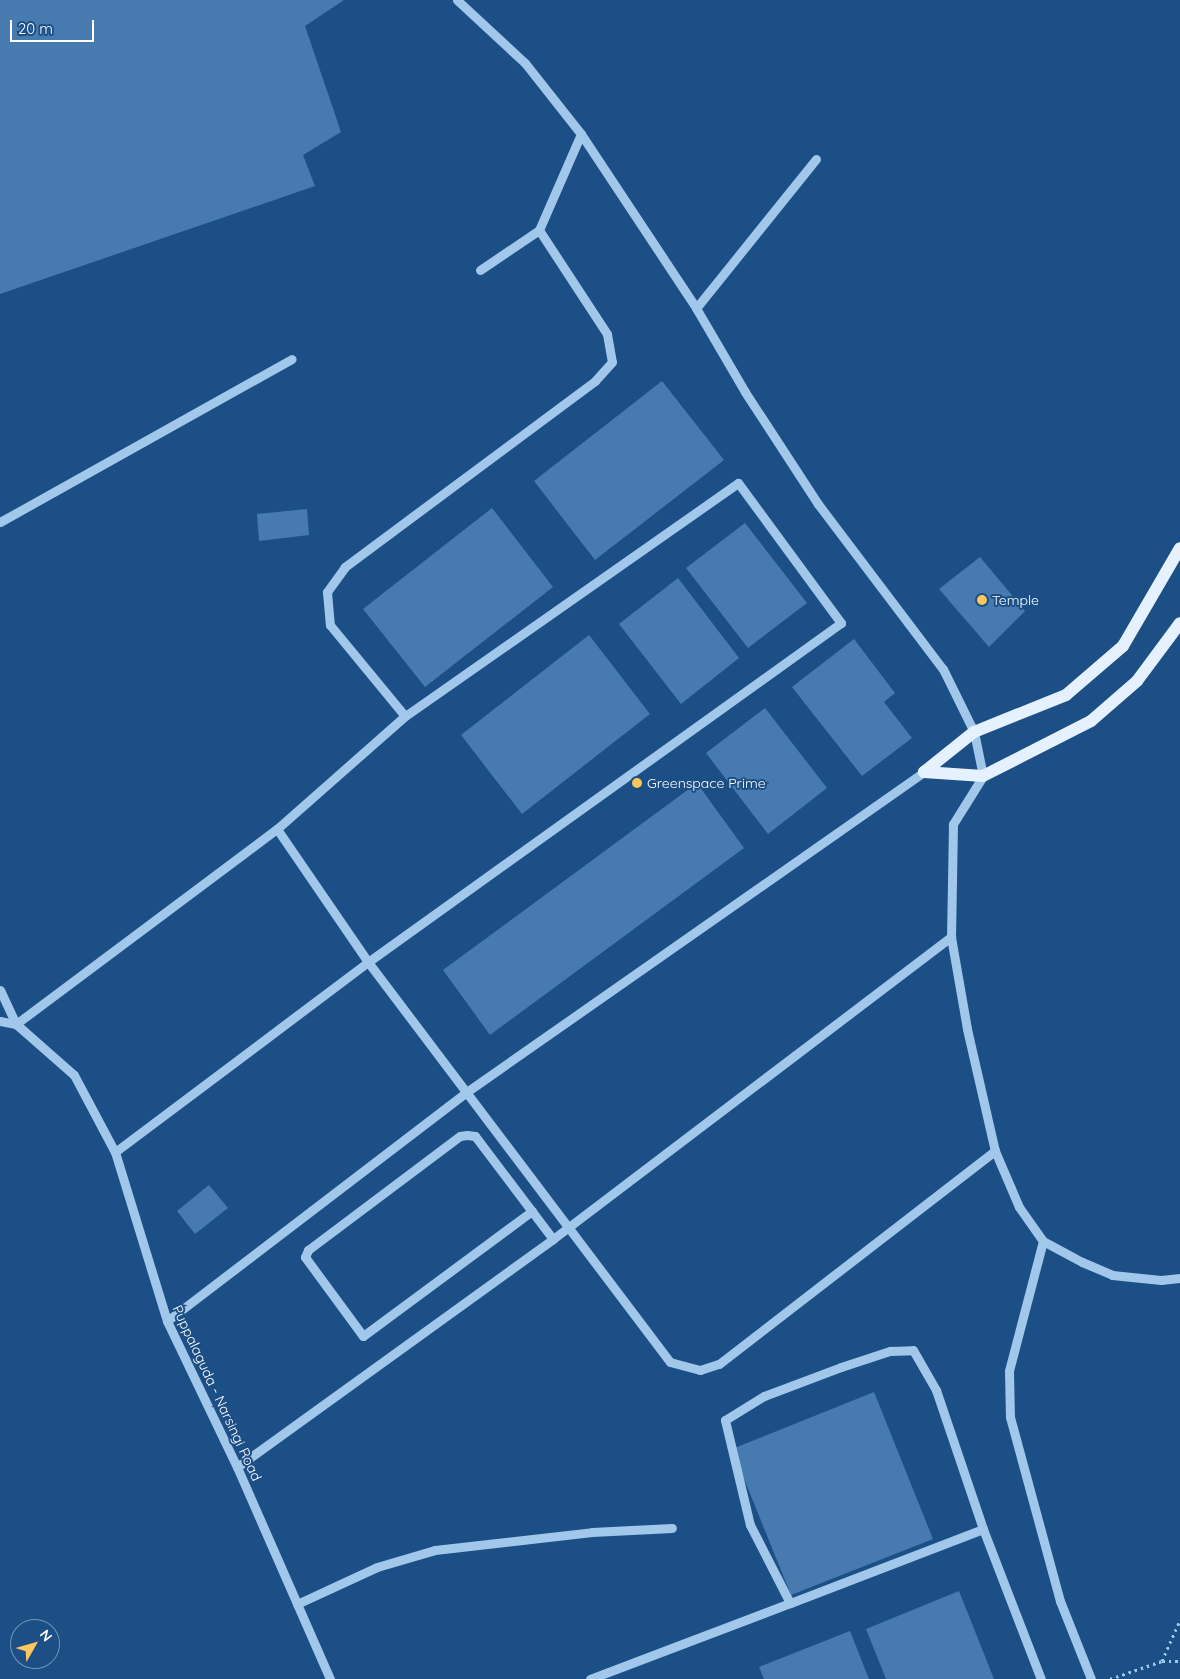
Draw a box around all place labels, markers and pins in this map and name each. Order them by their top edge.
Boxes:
place label: Temple [992,592,1039,608]
marker: Temple [976,594,988,606]
place label: Greenspace Prime [647,775,766,791]
marker: Greenspace Prime [631,777,643,789]

